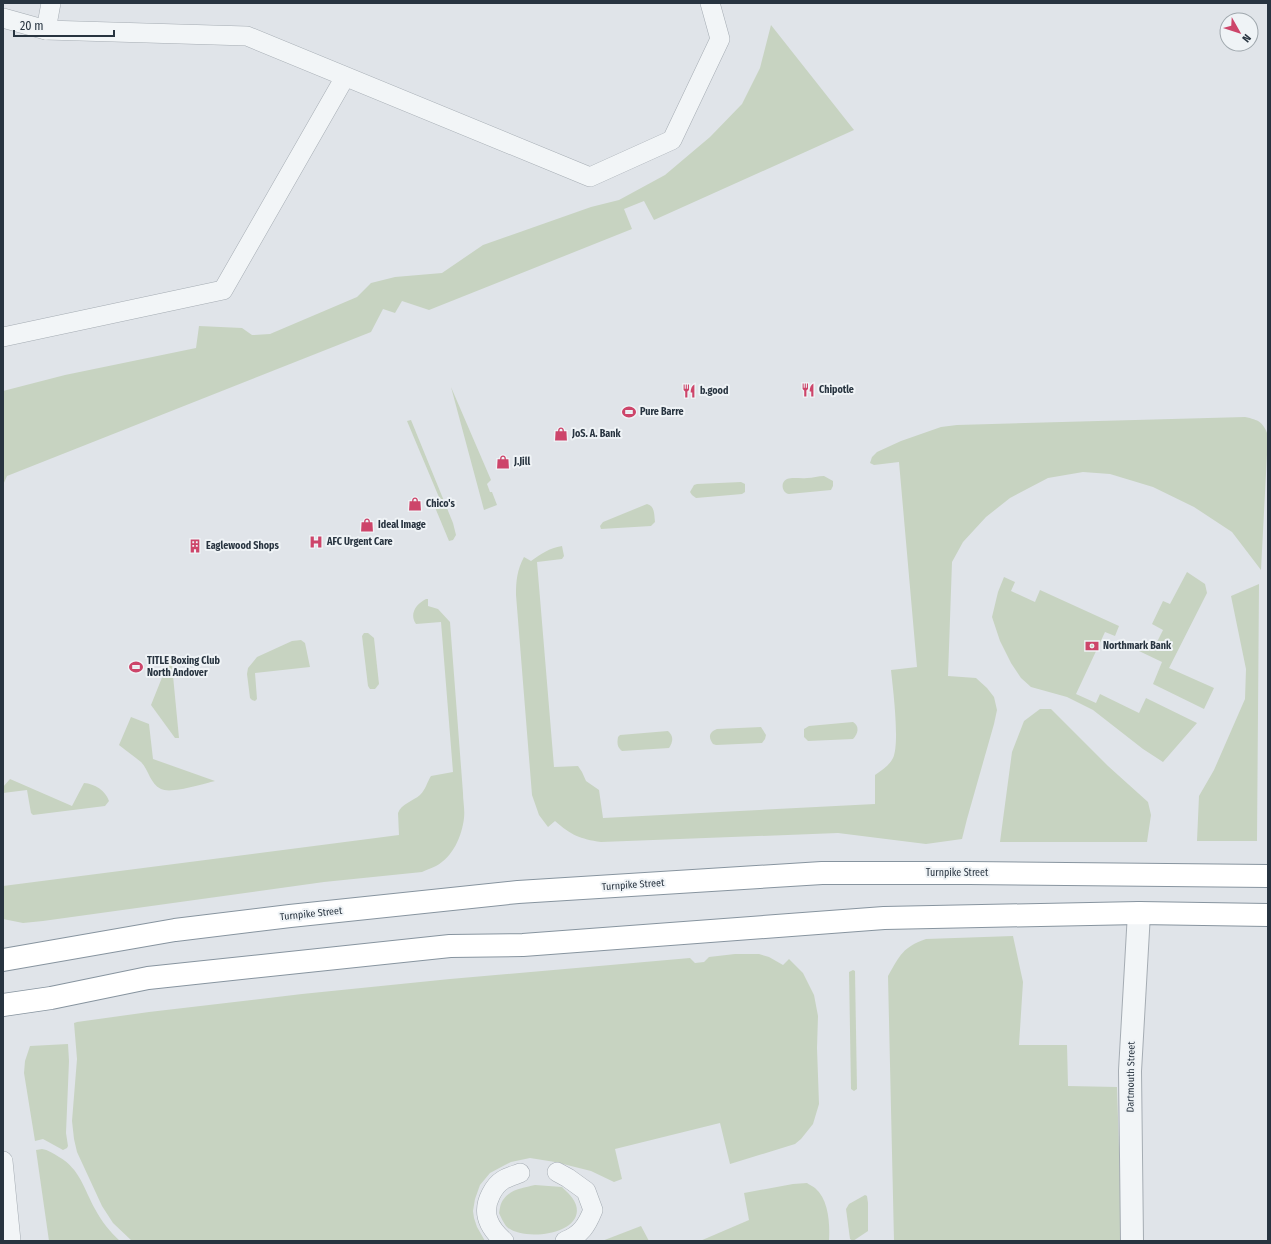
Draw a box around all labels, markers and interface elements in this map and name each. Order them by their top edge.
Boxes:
scale bar [14,12,114,38]
north arrow [1219,12,1259,52]
text: 20 m [20,19,44,33]
text: N [1239,31,1254,45]
restaurant icon: Chipotle [800,382,816,398]
restaurant icon: b.good [681,383,697,399]
place label: Chipotle [819,384,854,396]
place label: b.good [700,385,728,397]
sports icon: Pure Barre [621,404,637,420]
place label: Pure Barre [640,406,684,418]
shop icon: JoS. A. Bank [553,426,569,442]
place label: JoS. A. Bank [571,428,621,440]
shop icon: J.Jill [495,454,511,470]
place label: J.Jill [513,456,530,468]
shop icon: Chico's [407,496,423,512]
place label: Chico's [426,498,456,510]
shop icon: Ideal Image [359,517,375,533]
place label: Ideal Image [378,519,426,531]
hospital icon: AFC Urgent Care [308,534,324,550]
place label: AFC Urgent Care [326,536,393,548]
building icon: Eaglewood Shops [187,538,203,554]
place label: Eaglewood Shops [206,540,279,552]
bank icon: Northmark Bank [1084,638,1100,654]
place label: Northmark Bank [1103,640,1172,652]
place label: TITLE Boxing Club North Andover [147,655,220,679]
sports icon: TITLE Boxing Club North Andover [128,659,144,675]
street label: Turnpike Street [926,867,989,879]
street label: Turnpike Street [601,877,665,893]
street label: Turnpike Street [279,905,343,923]
street label: Dartmouth Street [1124,1041,1138,1113]

